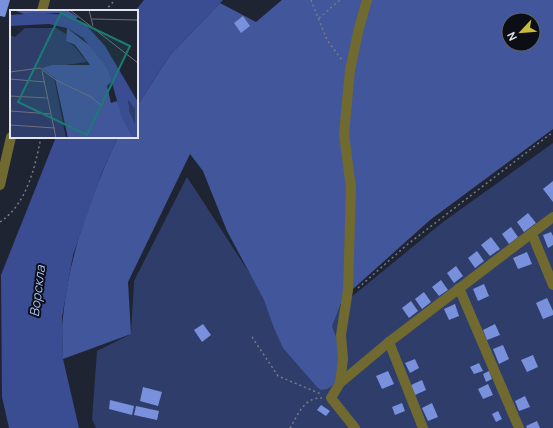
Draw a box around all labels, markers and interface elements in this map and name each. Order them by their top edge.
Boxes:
inset map [10,10,138,138]
north arrow [501,12,541,52]
text: N [503,30,520,43]
water label: Ворскла [25,264,49,318]

